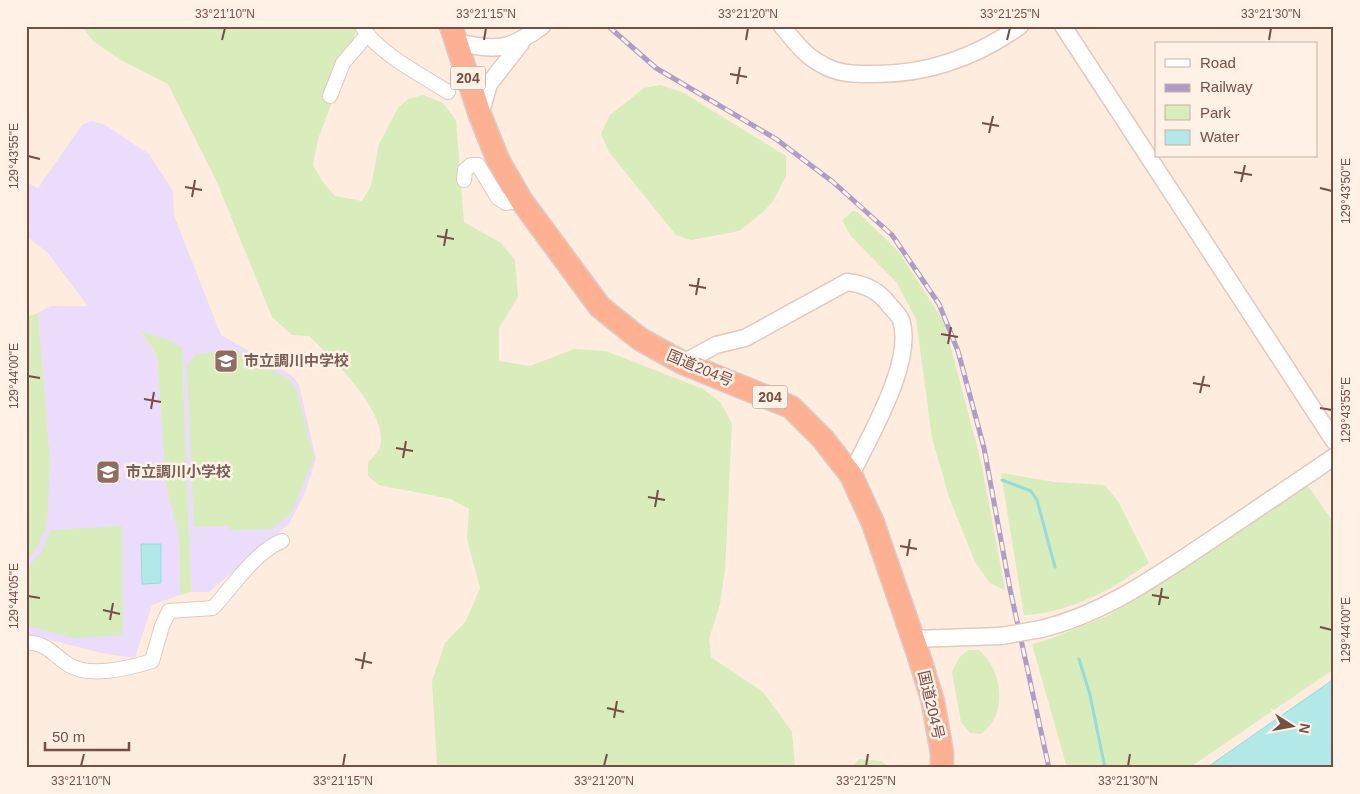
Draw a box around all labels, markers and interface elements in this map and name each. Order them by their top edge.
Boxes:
text: 33°21'10"N [195,7,255,21]
text: 33°21'15"N [456,7,516,21]
text: 33°21'20"N [718,7,778,21]
text: 33°21'25"N [980,7,1040,21]
text: 33°21'30"N [1241,7,1301,21]
legend [1155,42,1318,158]
text: Road [1200,54,1236,71]
road number: 204 [450,66,486,90]
text: Railway [1200,78,1253,95]
text: Park [1200,104,1231,121]
text: 129°43'55"E [7,123,21,189]
text: Water [1200,128,1239,145]
text: 129°43'50"E [1339,158,1353,224]
text: 129°44'00"E [7,343,21,409]
street label: 国道204号 [665,346,736,389]
school or university icon: 市立調川中学校 [213,348,239,374]
place label: 市立調川中学校 [244,352,349,369]
text: 129°43'55"E [1339,377,1353,443]
road number: 204 [752,386,788,408]
school or university icon: 市立調川小学校 [95,459,121,485]
place label: 市立調川小学校 [126,463,231,480]
text: 129°44'05"E [7,563,21,629]
text: 129°44'00"E [1339,597,1353,663]
street label: 国道204号 [915,669,948,741]
north arrow [1268,702,1318,752]
scale bar [45,719,129,751]
text: N [1296,722,1314,735]
text: 50 m [52,728,85,745]
text: 33°21'10"N [51,774,111,788]
text: 33°21'15"N [313,774,373,788]
text: 33°21'20"N [574,774,634,788]
text: 33°21'25"N [836,774,896,788]
text: 33°21'30"N [1098,774,1158,788]

